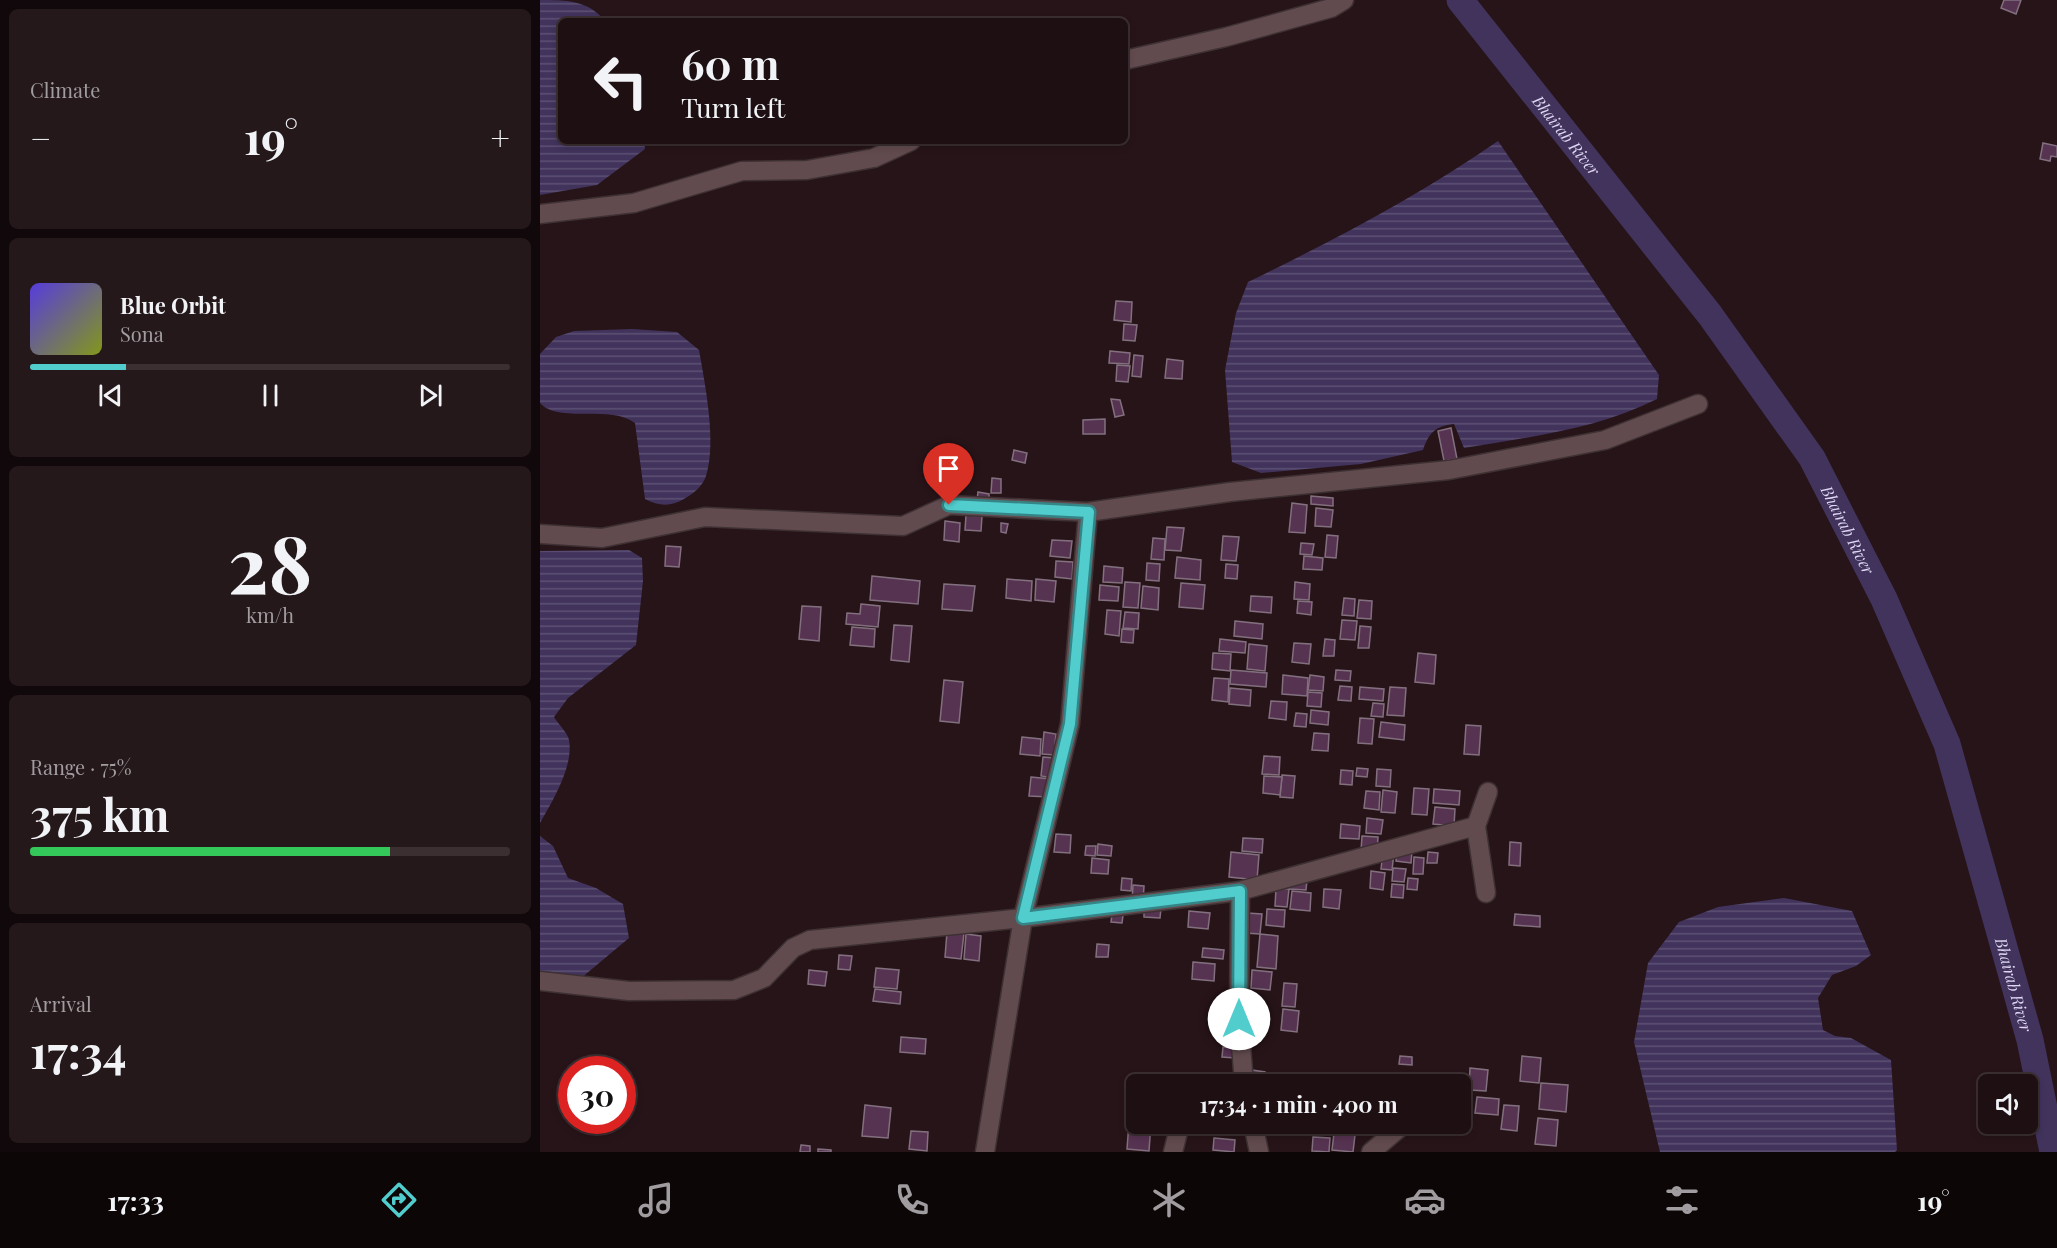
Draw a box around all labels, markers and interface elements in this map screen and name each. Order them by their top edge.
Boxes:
text: 60 m [681,35,779,91]
icon: left [582,42,660,120]
text: Climate [30,76,100,103]
text: Turn left [681,89,785,125]
water label: Bhairab River [1528,90,1606,180]
text: 19° [244,106,298,166]
text: − [30,115,51,159]
text: + [491,115,510,159]
text: Blue Orbit [120,290,226,320]
text: Sona [120,320,164,347]
icon: previous [94,379,127,412]
icon: pause [254,379,287,412]
icon: next [414,379,447,412]
pin [923,443,974,505]
icon: arrive [932,452,965,485]
water label: Bhairab River [1817,481,1880,578]
text: 28 [228,510,312,614]
text: km/h [246,601,294,628]
text: Range · 75% [30,753,132,780]
text: 375 km [30,783,169,843]
water label: Bhairab River [1991,934,2038,1035]
position arrow [1207,987,1271,1051]
text: Arrival [30,990,92,1017]
text: 17:34 [30,1020,126,1080]
speed limit sign: 30 [558,1056,636,1134]
map controls [1978,1074,2038,1134]
button: sound [1978,1074,2038,1134]
text: 17:34 · 1 min · 400 m [1199,1089,1398,1119]
icon: directions [378,1179,420,1221]
icon: music [635,1179,677,1221]
icon: phone [891,1179,933,1221]
icon: climate [1148,1179,1190,1221]
icon: car [1404,1179,1446,1221]
icon: filters [1661,1179,1703,1221]
text: 17:33 [107,1182,164,1218]
text: 19° [1917,1182,1950,1218]

